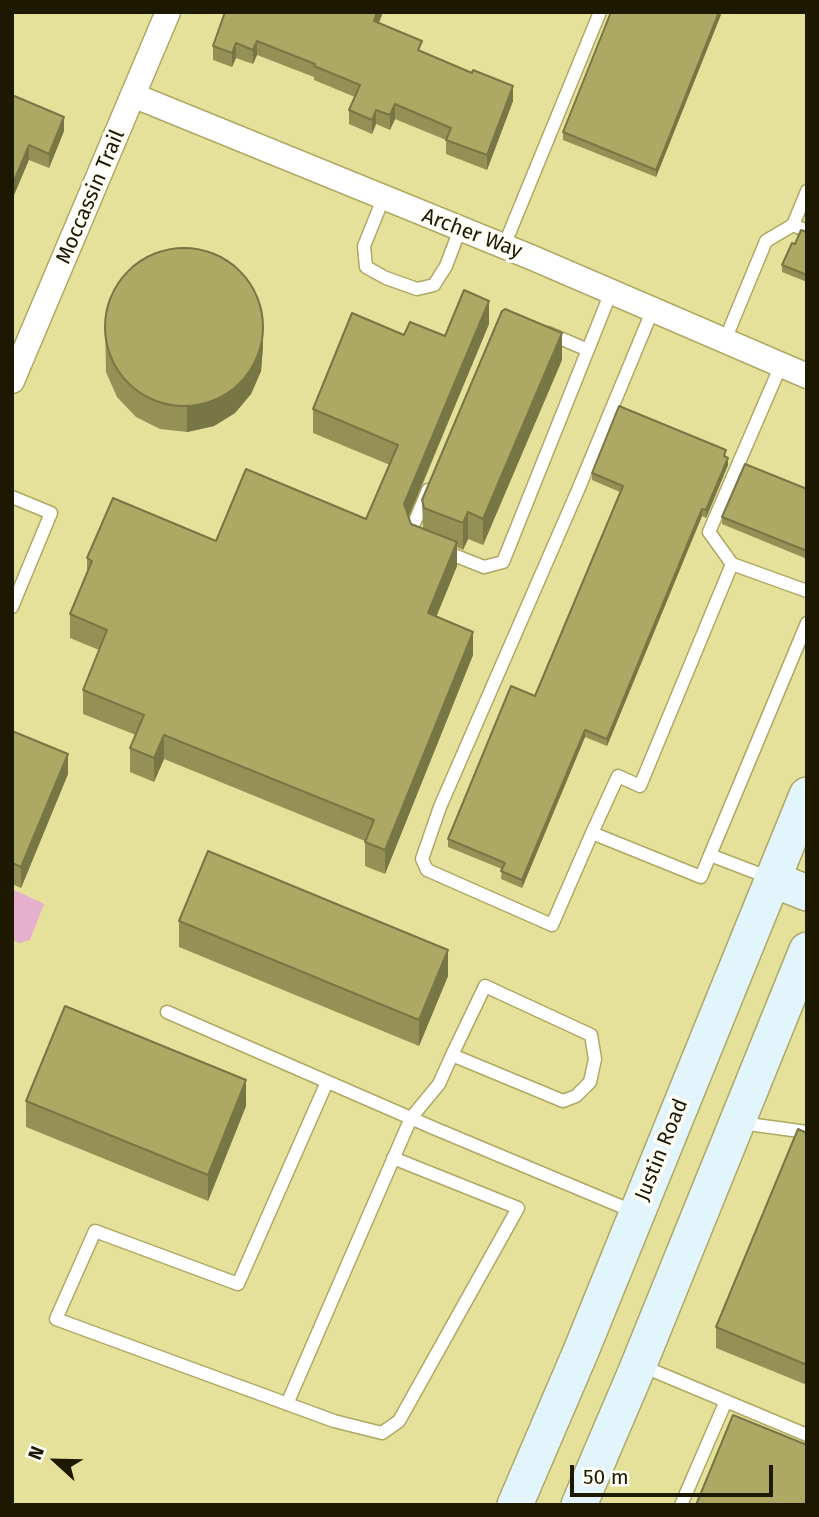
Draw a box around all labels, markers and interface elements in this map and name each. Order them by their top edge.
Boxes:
street label: Moccassin Trail [51,126,131,268]
street label: Archer Way [418,203,526,265]
street label: Justin Road [630,1095,694,1205]
north arrow [21,1426,91,1496]
text: N [23,1443,49,1463]
scale bar [574,1450,777,1494]
text: 50 m [583,1464,629,1490]

